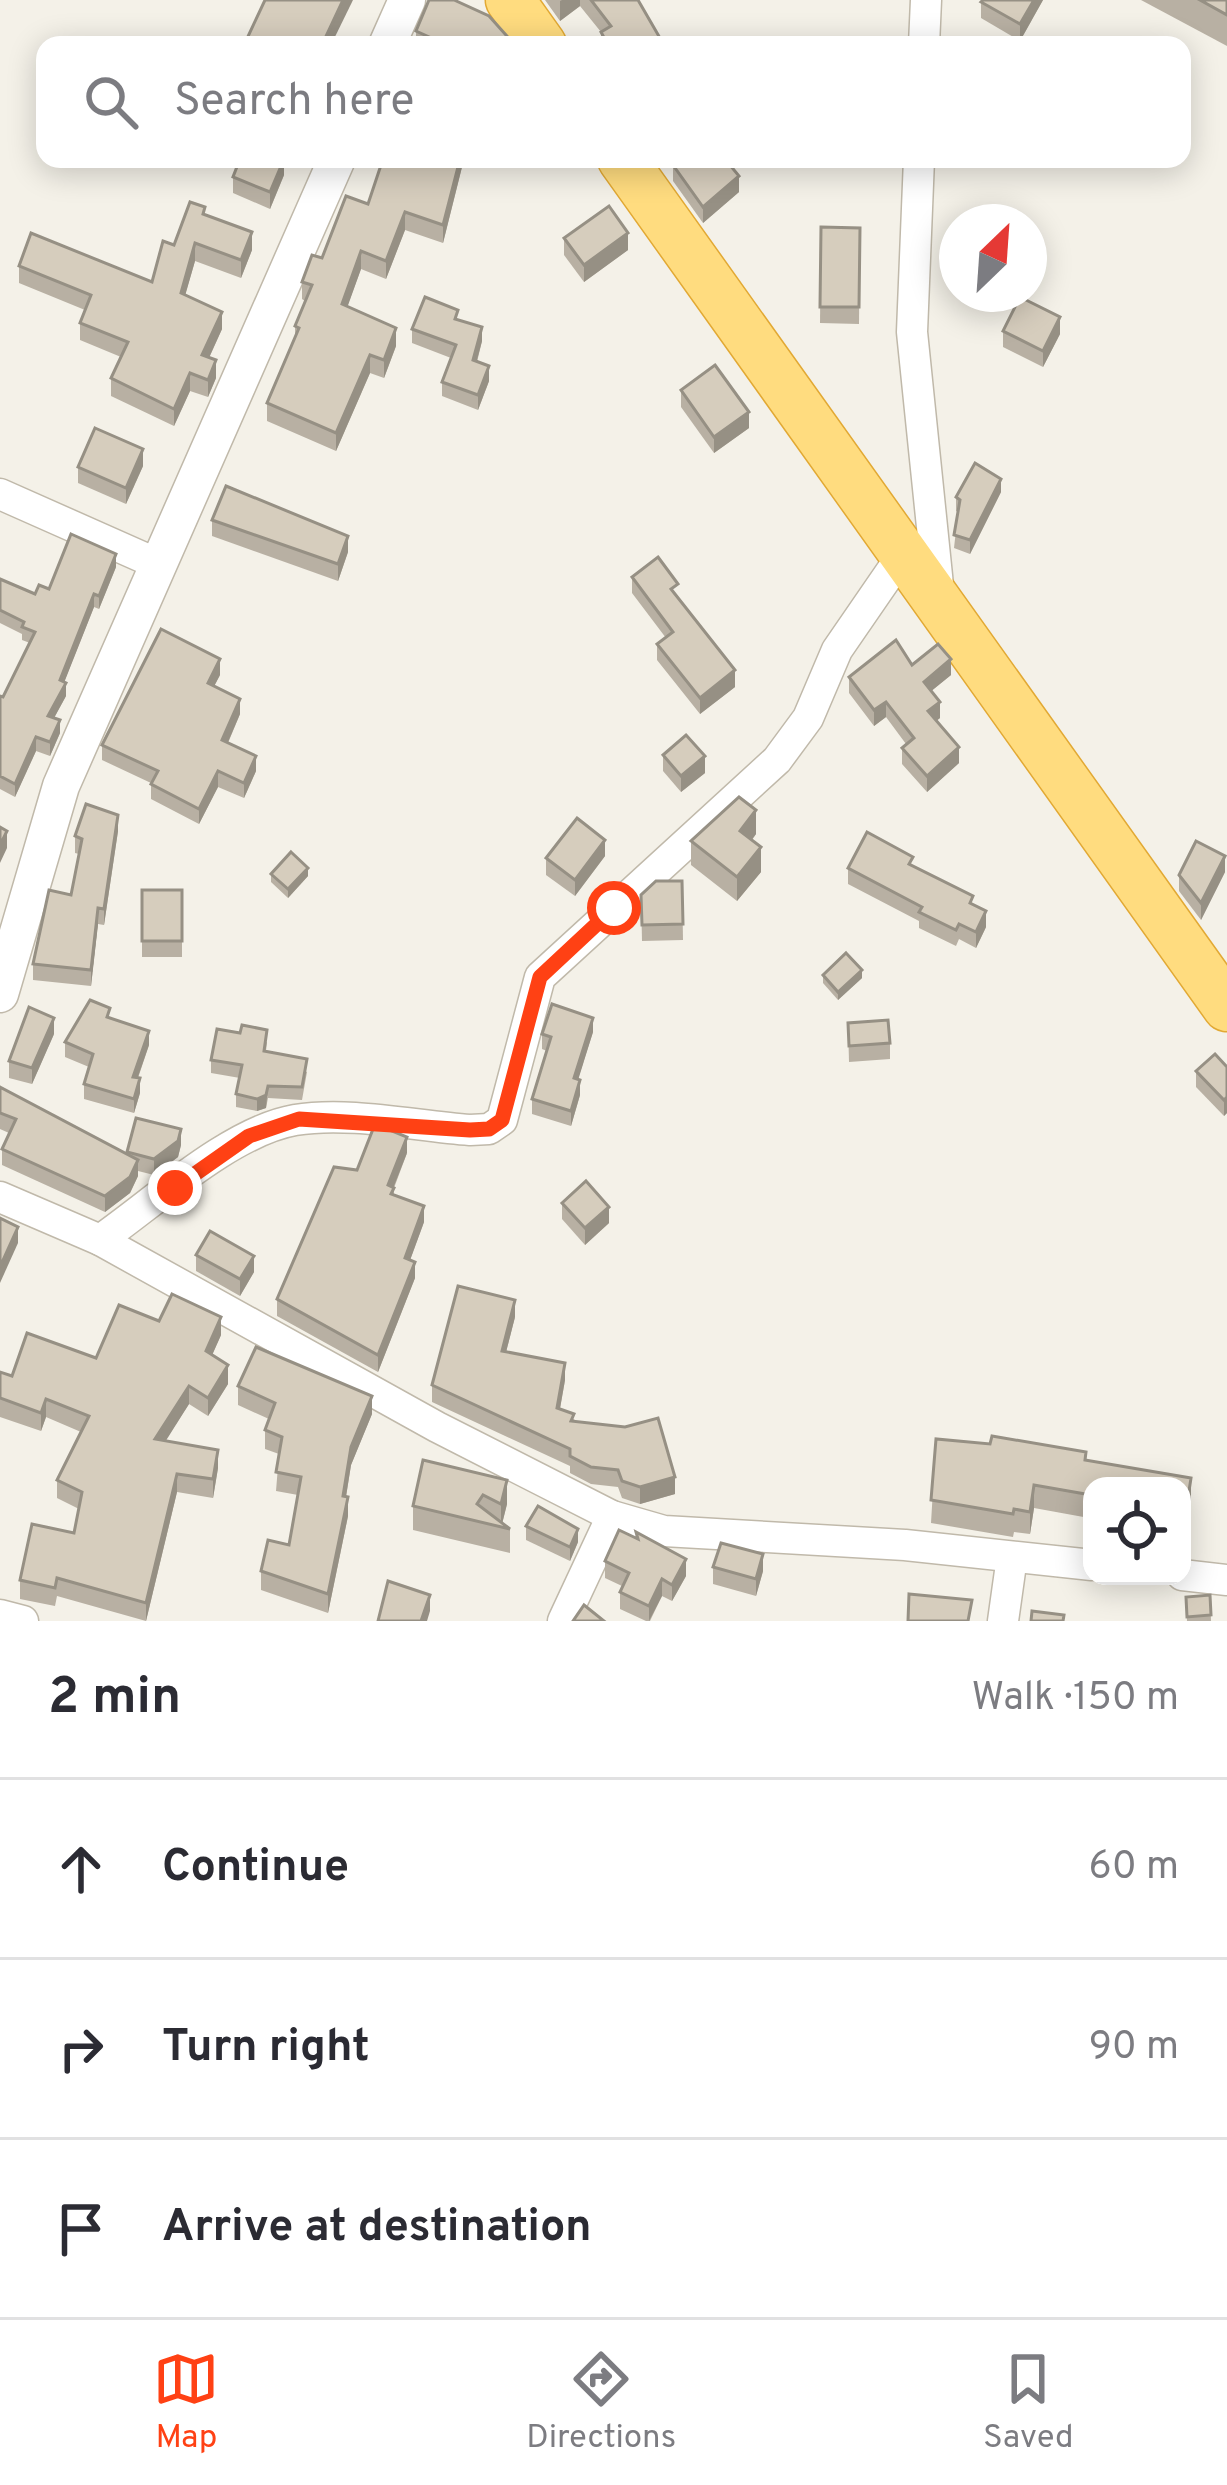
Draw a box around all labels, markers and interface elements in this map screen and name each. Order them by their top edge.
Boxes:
search box [36,36,1191,168]
icon: search [78,69,144,135]
text: Search here [174,74,414,131]
north arrow [939,204,1047,312]
route start [587,881,641,935]
route end [148,1161,202,1215]
map controls [1083,1477,1191,1585]
button: locate [1083,1477,1191,1585]
text: 2 min [48,1667,181,1732]
text: Walk · 150 m [972,1675,1179,1724]
icon: ahead [48,1836,114,1902]
text: Continue [162,1840,349,1897]
text: 60 m [1088,1844,1179,1893]
icon: right [48,2016,114,2082]
text: Turn right [162,2020,370,2077]
text: 90 m [1089,2024,1179,2073]
icon: arrive [48,2196,114,2262]
text: Arrive at destination [162,2200,592,2257]
tab: Map [153,2346,219,2460]
tab: Directions [526,2346,676,2460]
tab: Saved [983,2346,1074,2460]

